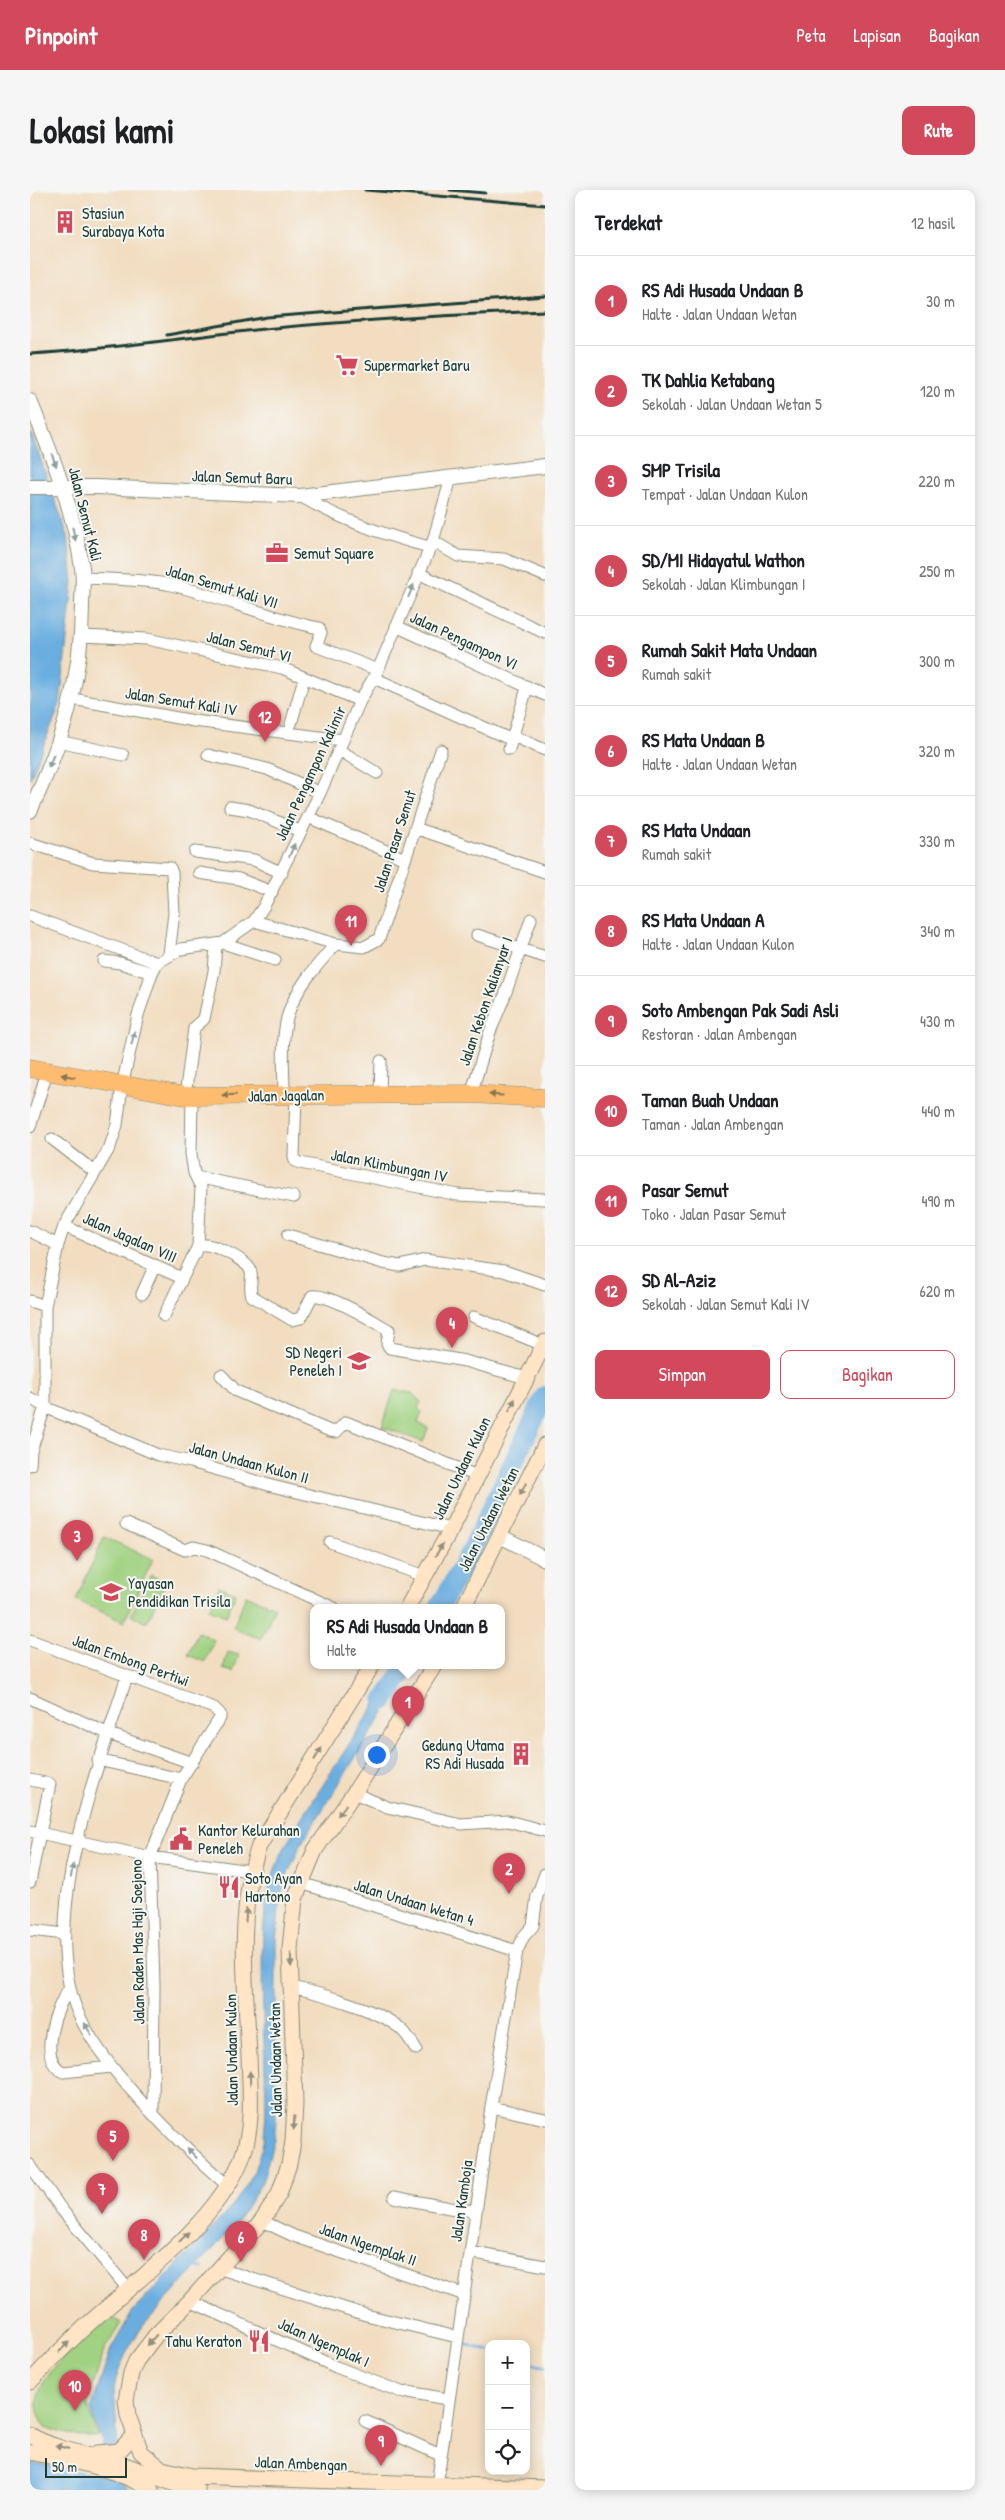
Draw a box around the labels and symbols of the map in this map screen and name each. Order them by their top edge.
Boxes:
place label: Stasiun Surabaya Kota [82,202,164,242]
building icon: Stasiun Surabaya Kota [52,209,78,235]
supermarket icon: Supermarket Baru [334,352,360,378]
place label: Supermarket Baru [364,354,470,376]
one-way arrow [50,453,58,468]
street label: Jalan Semut Baru [191,464,293,490]
street label: Jalan Semut Kali [64,465,108,563]
one-way arrow [70,527,78,542]
office icon: Semut Square [264,540,290,566]
place label: Semut Square [294,542,375,564]
street label: Jalan Semut Kali VII [163,558,281,614]
one-way arrow [407,583,415,598]
street label: Jalan Pengampon VI [407,605,521,675]
street label: Jalan Semut VI [204,625,294,667]
street label: Jalan Semut Kali IV [124,681,238,721]
pin: 12 [249,701,281,742]
street label: Jalan Pengampon Kalimir [269,702,351,844]
one-way arrow [46,754,54,769]
street label: Jalan Pasar Semut [367,787,421,895]
one-way arrow [289,843,297,857]
pin: 11 [335,905,367,946]
street label: Jalan Kebon Kalianyar I [453,934,517,1068]
one-way arrow [129,1030,137,1046]
one-way arrow [60,1072,76,1080]
street label: Jalan Jagalan [247,1083,325,1107]
one-way arrow [488,1091,504,1099]
one-way arrow [221,1092,237,1100]
street label: Jalan Klimbungan IV [329,1143,449,1187]
street label: Jalan Jagalan VIII [79,1206,181,1268]
pin: 4 [436,1307,468,1348]
place label: SD Negeri Peneleh I [285,1341,342,1381]
school or university icon: SD Negeri Peneleh I [346,1348,372,1374]
one-way arrow [508,1398,516,1412]
street label: Jalan Undaan Kulon [427,1413,495,1523]
street label: Jalan Undaan Kulon II [187,1435,311,1489]
street label: Jalan Undaan Wetan [452,1463,524,1575]
one-way arrow [519,1482,527,1496]
pin: 3 [61,1520,93,1561]
one-way arrow [435,1543,443,1558]
place label: Yayasan Pendidikan Trisila [128,1572,230,1612]
school or university icon: Yayasan Pendidikan Trisila [98,1579,124,1605]
street label: Jalan Embong Pertiwi [69,1629,193,1691]
pin: 1 [392,1686,424,1727]
place label: Gedung Utama RS Adi Husada [422,1734,504,1774]
building icon: Gedung Utama RS Adi Husada [508,1741,534,1767]
your location [364,1742,390,1768]
one-way arrow [313,1747,322,1760]
one-way arrow [336,1803,347,1816]
place label: Kantor Kelurahan Peneleh [198,1819,300,1859]
public building icon: Kantor Kelurahan Peneleh [168,1826,194,1852]
pin: 2 [493,1853,525,1894]
street label: Jalan Raden Mas Haji Soejono [125,1859,149,2025]
one-way arrow [68,1862,76,1878]
place label: Soto Ayan Hartono [245,1867,303,1907]
street label: Jalan Undaan Wetan 4 [351,1873,477,1931]
restaurant icon: Soto Ayan Hartono [216,1874,242,1900]
one-way arrow [243,1907,251,1923]
one-way arrow [287,1952,295,1968]
street label: Jalan Undaan Kulon [219,1994,243,2106]
street label: Jalan Undaan Wetan [263,2003,287,2117]
one-way arrow [84,2022,93,2035]
one-way arrow [246,2069,254,2085]
one-way arrow [289,2115,297,2131]
pin: 5 [97,2120,129,2161]
one-way arrow [186,2147,198,2159]
street label: Jalan Kamboja [444,2159,478,2243]
pin: 7 [86,2173,118,2214]
street label: Jalan Ngemplak II [316,2217,420,2271]
pin: 8 [128,2219,160,2260]
pin: 6 [225,2221,257,2262]
one-way arrow [177,2231,189,2243]
street label: Jalan Ngemplak I [275,2312,373,2372]
restaurant icon: Tahu Keraton [246,2328,272,2354]
place label: Tahu Keraton [165,2330,242,2352]
one-way arrow [147,2334,158,2347]
one-way arrow [58,2341,70,2353]
pin: 10 [59,2370,91,2411]
pin: 9 [365,2425,397,2466]
one-way arrow [55,2443,70,2451]
street label: Jalan Ambengan [254,2450,348,2476]
scale bar [45,2455,128,2478]

